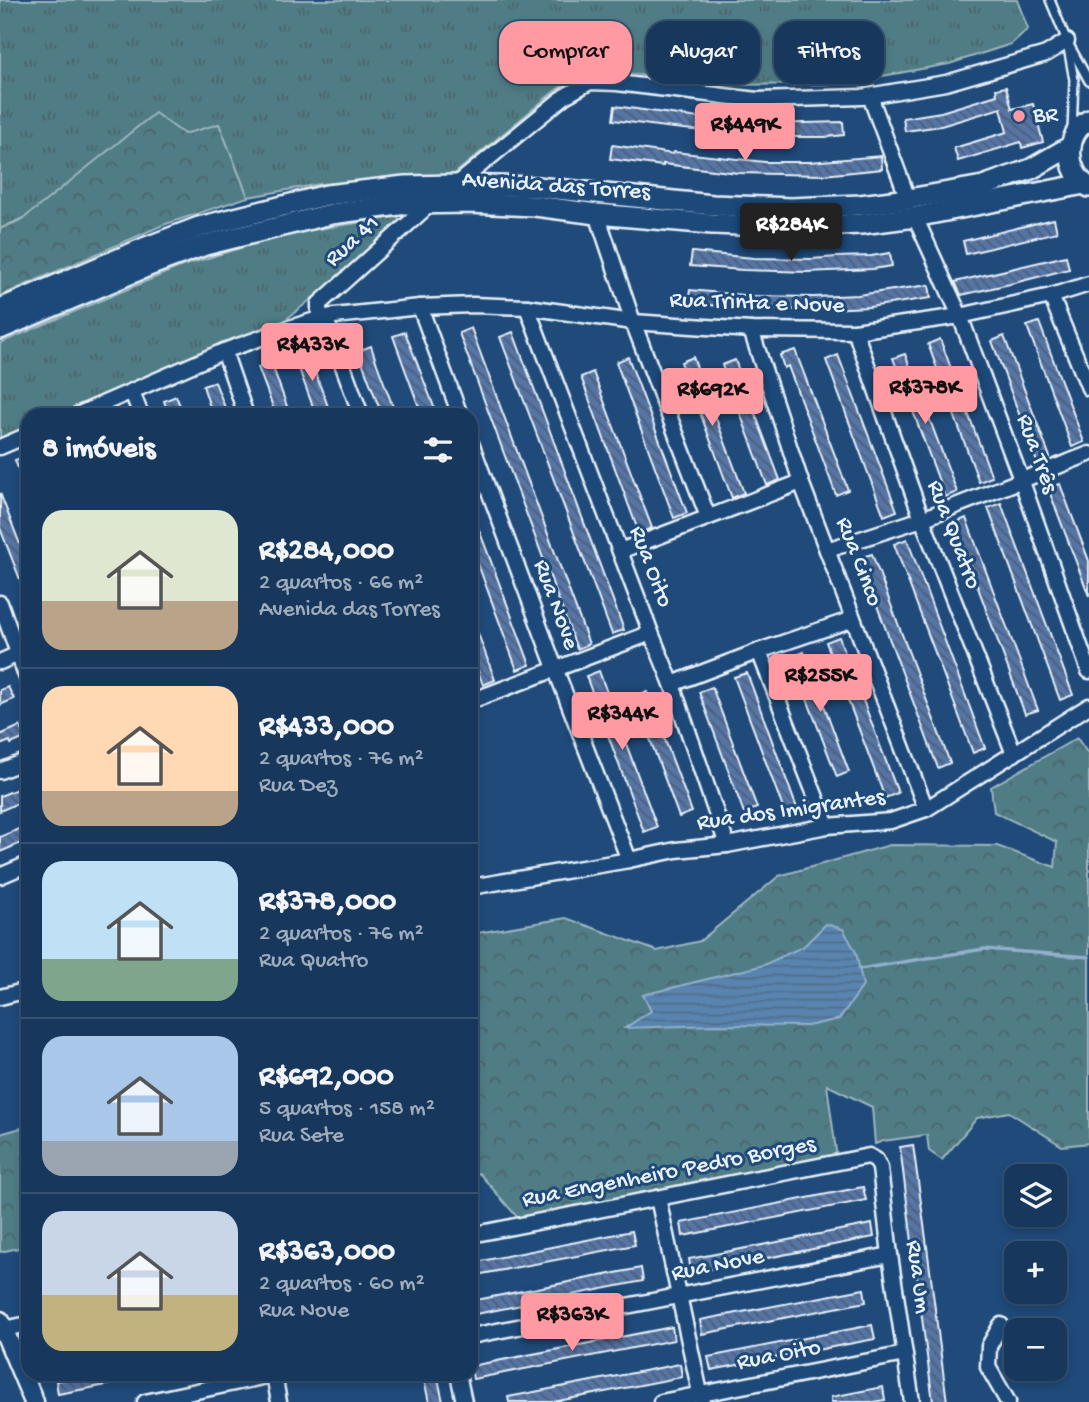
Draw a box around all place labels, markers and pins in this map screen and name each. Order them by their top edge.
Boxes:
place label: BR [1032,102,1059,131]
pin: R$449K [688,104,802,163]
marker: BR [1011,108,1027,124]
pin: R$284K [734,204,848,263]
pin: R$433K [255,324,369,383]
pin: R$378K [868,366,982,426]
pin: R$692K [655,368,769,428]
pin: R$255K [763,654,877,714]
pin: R$344K [565,692,679,752]
pin: R$363K [515,1294,629,1353]

